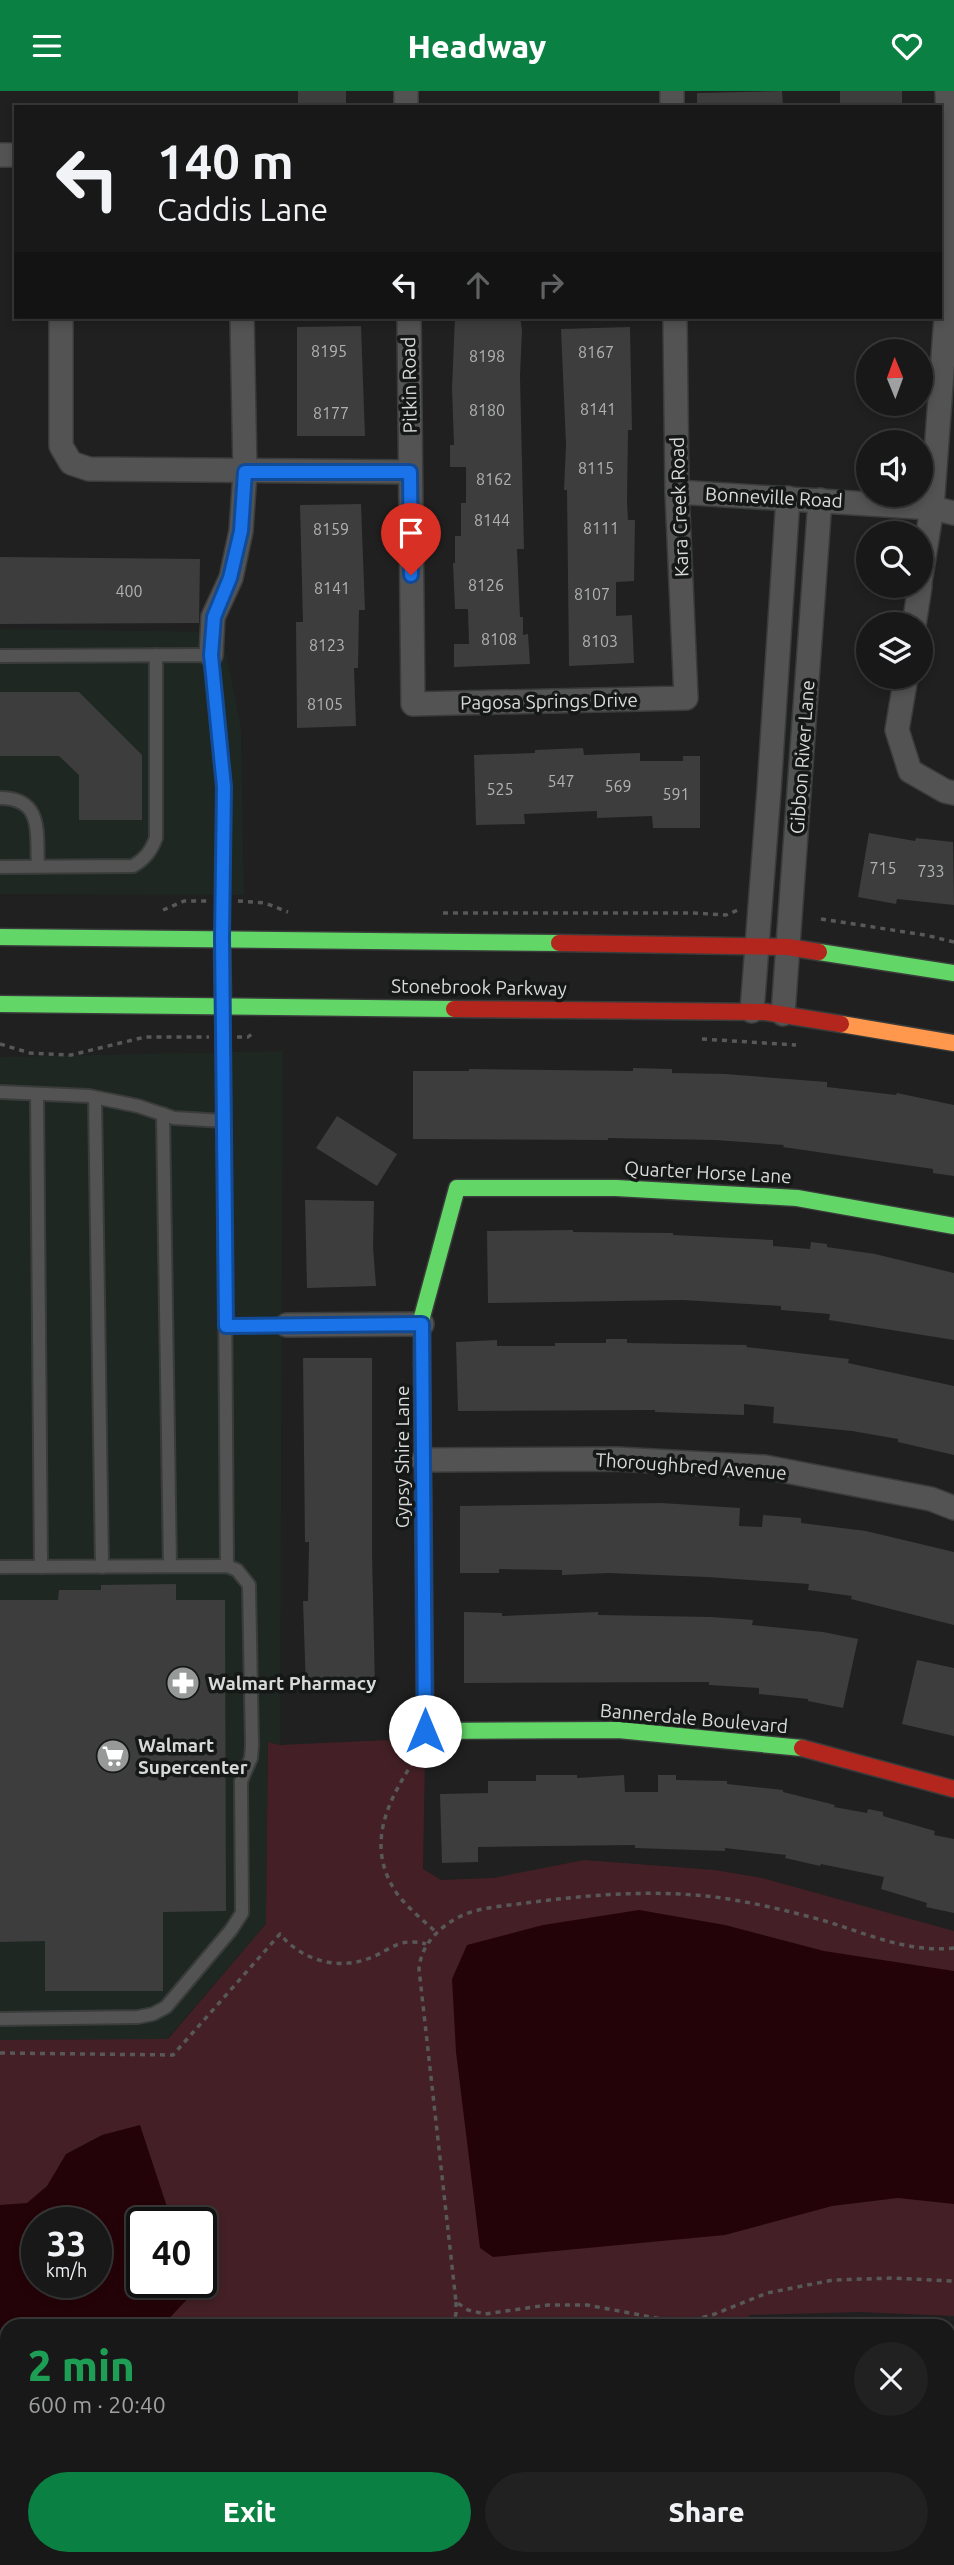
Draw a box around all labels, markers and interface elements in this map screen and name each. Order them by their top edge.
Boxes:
icon: menu [28,27,66,65]
icon: heart [888,27,926,65]
text: Headway [408,28,546,64]
icon: left [42,133,133,224]
text: 140 m [157,133,294,188]
text: Caddis Lane [157,191,328,227]
icon: left [386,266,424,304]
icon: ahead [459,266,497,304]
icon: right [532,266,570,304]
street label: Pitkin Road [397,336,421,434]
north arrow [856,339,933,417]
map controls [856,339,933,689]
house number: 8195 [311,342,347,360]
house number: 8167 [578,343,614,361]
house number: 8198 [469,347,505,365]
house number: 8141 [580,400,616,418]
house number: 8180 [469,401,505,419]
house number: 8177 [313,404,349,422]
button: sound [856,430,933,507]
street label: Kara Creek Road [666,437,692,577]
house number: 8115 [578,459,614,477]
house number: 8162 [476,470,512,488]
street label: Bonneville Road [705,482,843,512]
pin [381,503,441,575]
house number: 8144 [474,511,510,529]
icon: arrive [392,514,430,552]
house number: 8111 [583,519,619,537]
house number: 8159 [313,520,349,538]
button: search [856,521,933,598]
house number: 8126 [468,576,504,594]
house number: 8141 [314,579,350,597]
house number: 400 [115,582,143,600]
house number: 8107 [574,585,610,603]
button: layers [856,612,933,689]
house number: 8108 [481,630,517,648]
house number: 8103 [582,632,618,650]
house number: 8123 [309,636,345,654]
street label: Gibbon River Lane [786,679,818,835]
street label: Pagosa Springs Drive [460,688,638,714]
house number: 8105 [307,695,343,713]
house number: 547 [547,772,575,790]
house number: 569 [604,777,632,795]
house number: 525 [486,780,514,798]
house number: 591 [662,785,690,803]
house number: 715 [869,859,897,877]
house number: 733 [917,862,945,880]
street label: Stonebrook Parkway [391,974,567,1000]
street label: Quarter Horse Lane [624,1157,792,1187]
street label: Gypsy Shire Lane [391,1386,413,1528]
street label: Thoroughbred Avenue [595,1448,787,1484]
pharmacy icon: Walmart Pharmacy [164,1664,202,1702]
place label: Walmart Pharmacy [208,1672,376,1694]
position arrow [388,1694,462,1768]
street label: Bannerdale Boulevard [599,1699,789,1737]
place label: Walmart Supercenter [138,1734,248,1778]
supermarket icon: Walmart Supercenter [94,1737,132,1775]
speed limit sign: 40 [126,2207,217,2298]
text: 33 [47,2223,86,2263]
text: km/h [46,2260,87,2280]
text: 2 min [28,2342,135,2389]
button: close [854,2342,928,2416]
text: 600 m · 20:40 [28,2392,166,2417]
button: Exit [28,2472,471,2552]
button: Share [485,2472,928,2552]

